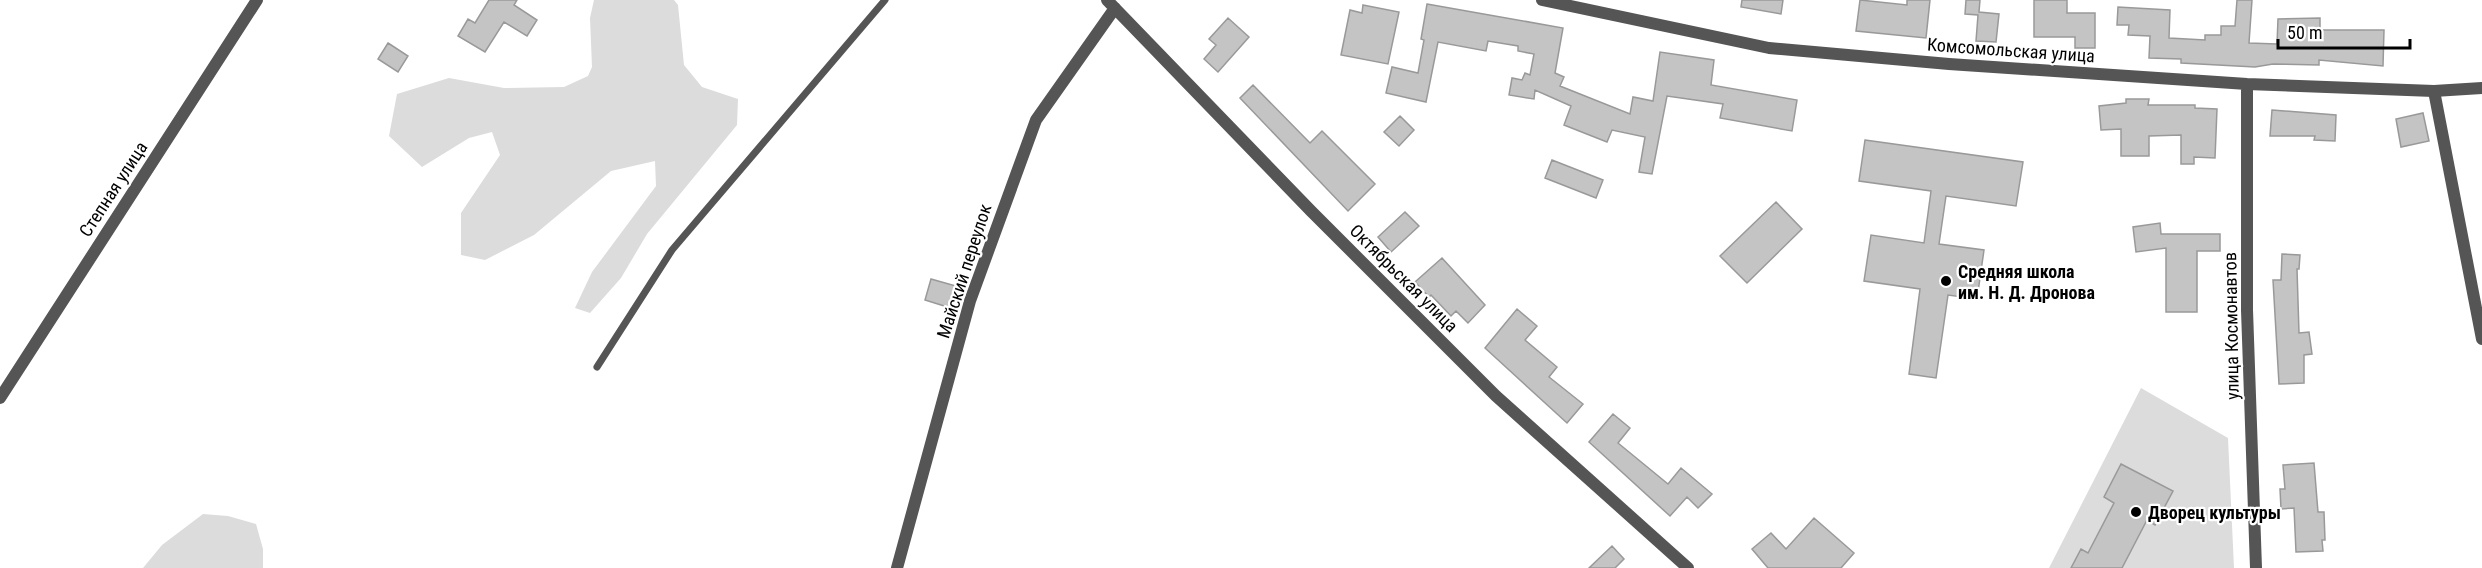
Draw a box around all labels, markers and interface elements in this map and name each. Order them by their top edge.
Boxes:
scale bar [2278,12,2410,50]
text: 50 m [2287,22,2322,43]
street label: Комсомольская улица [1926,34,2096,66]
street label: Степная улица [75,138,151,240]
street label: Майский переулок [932,201,996,341]
street label: Октябрьская улица [1346,220,1462,336]
street label: улица Космонавтов [2219,252,2243,400]
place label: Средняя школа им. Н. Д. Дронова [1958,261,2095,303]
marker: Средняя школа им. Н. Д. Дронова [1939,274,1953,288]
place label: Дворец культуры [2148,502,2281,523]
marker: Дворец культуры [2129,505,2143,519]

